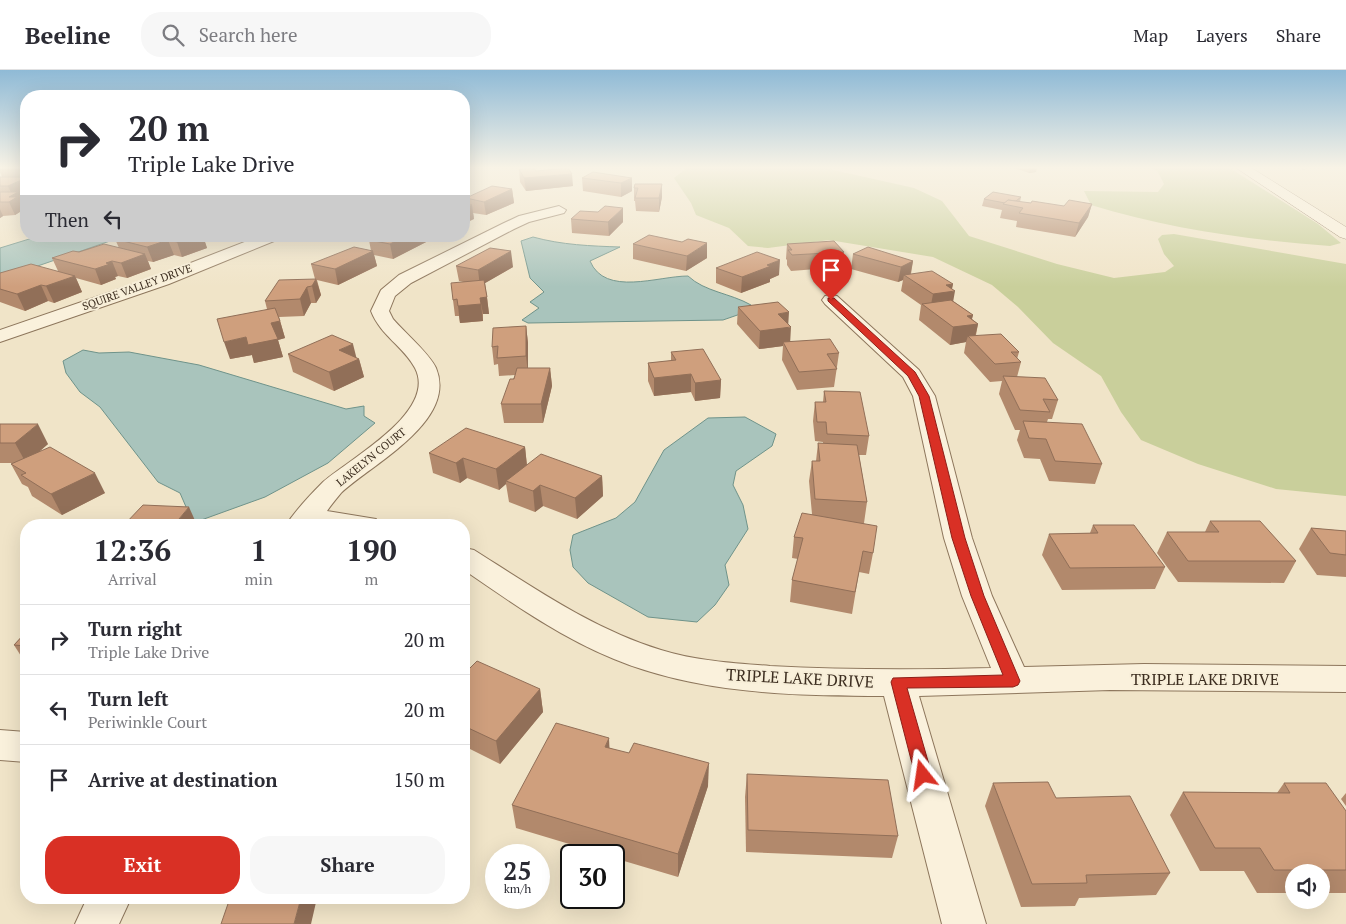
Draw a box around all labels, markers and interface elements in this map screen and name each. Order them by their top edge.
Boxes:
search box [141,12,491,57]
text: Beeline [25,19,111,51]
icon: search [159,21,187,49]
text: Search here [199,22,297,47]
text: Map [1133,23,1168,47]
text: Layers [1196,23,1248,47]
text: Share [1276,23,1321,47]
text: 20 m [128,105,209,151]
icon: right [45,110,110,175]
text: Triple Lake Drive [128,149,295,178]
icon: left [99,205,127,233]
text: Then [45,207,89,232]
pin [810,249,852,300]
icon: arrive [817,256,845,284]
street label: SQUIRE VALLEY DRIVE [80,261,194,313]
street label: LAKELYN COURT [333,425,409,489]
text: 12:36 [93,530,171,570]
text: 1 [250,530,267,570]
text: 190 [346,530,397,570]
text: Arrival [108,568,157,590]
text: min [245,568,273,590]
text: m [364,568,378,590]
text: Turn right [88,616,182,641]
icon: right [45,626,73,654]
text: 20 m [404,627,445,652]
text: Triple Lake Drive [88,641,209,663]
street label: TRIPLE LAKE DRIVE [726,663,874,693]
street label: TRIPLE LAKE DRIVE [1131,668,1279,690]
text: Turn left [88,686,169,711]
icon: left [45,696,73,724]
text: 20 m [404,697,445,722]
text: Periwinkle Court [88,711,207,733]
position arrow [896,748,948,800]
icon: arrive [45,766,73,794]
text: Arrive at destination [88,767,277,792]
text: 150 m [394,767,445,792]
button: Exit [45,836,240,894]
button: Share [250,836,445,894]
speed limit sign: 30 [560,844,625,909]
text: 25 [503,854,532,887]
map controls [1285,864,1330,909]
button: sound [1285,864,1330,909]
text: km/h [504,881,531,896]

